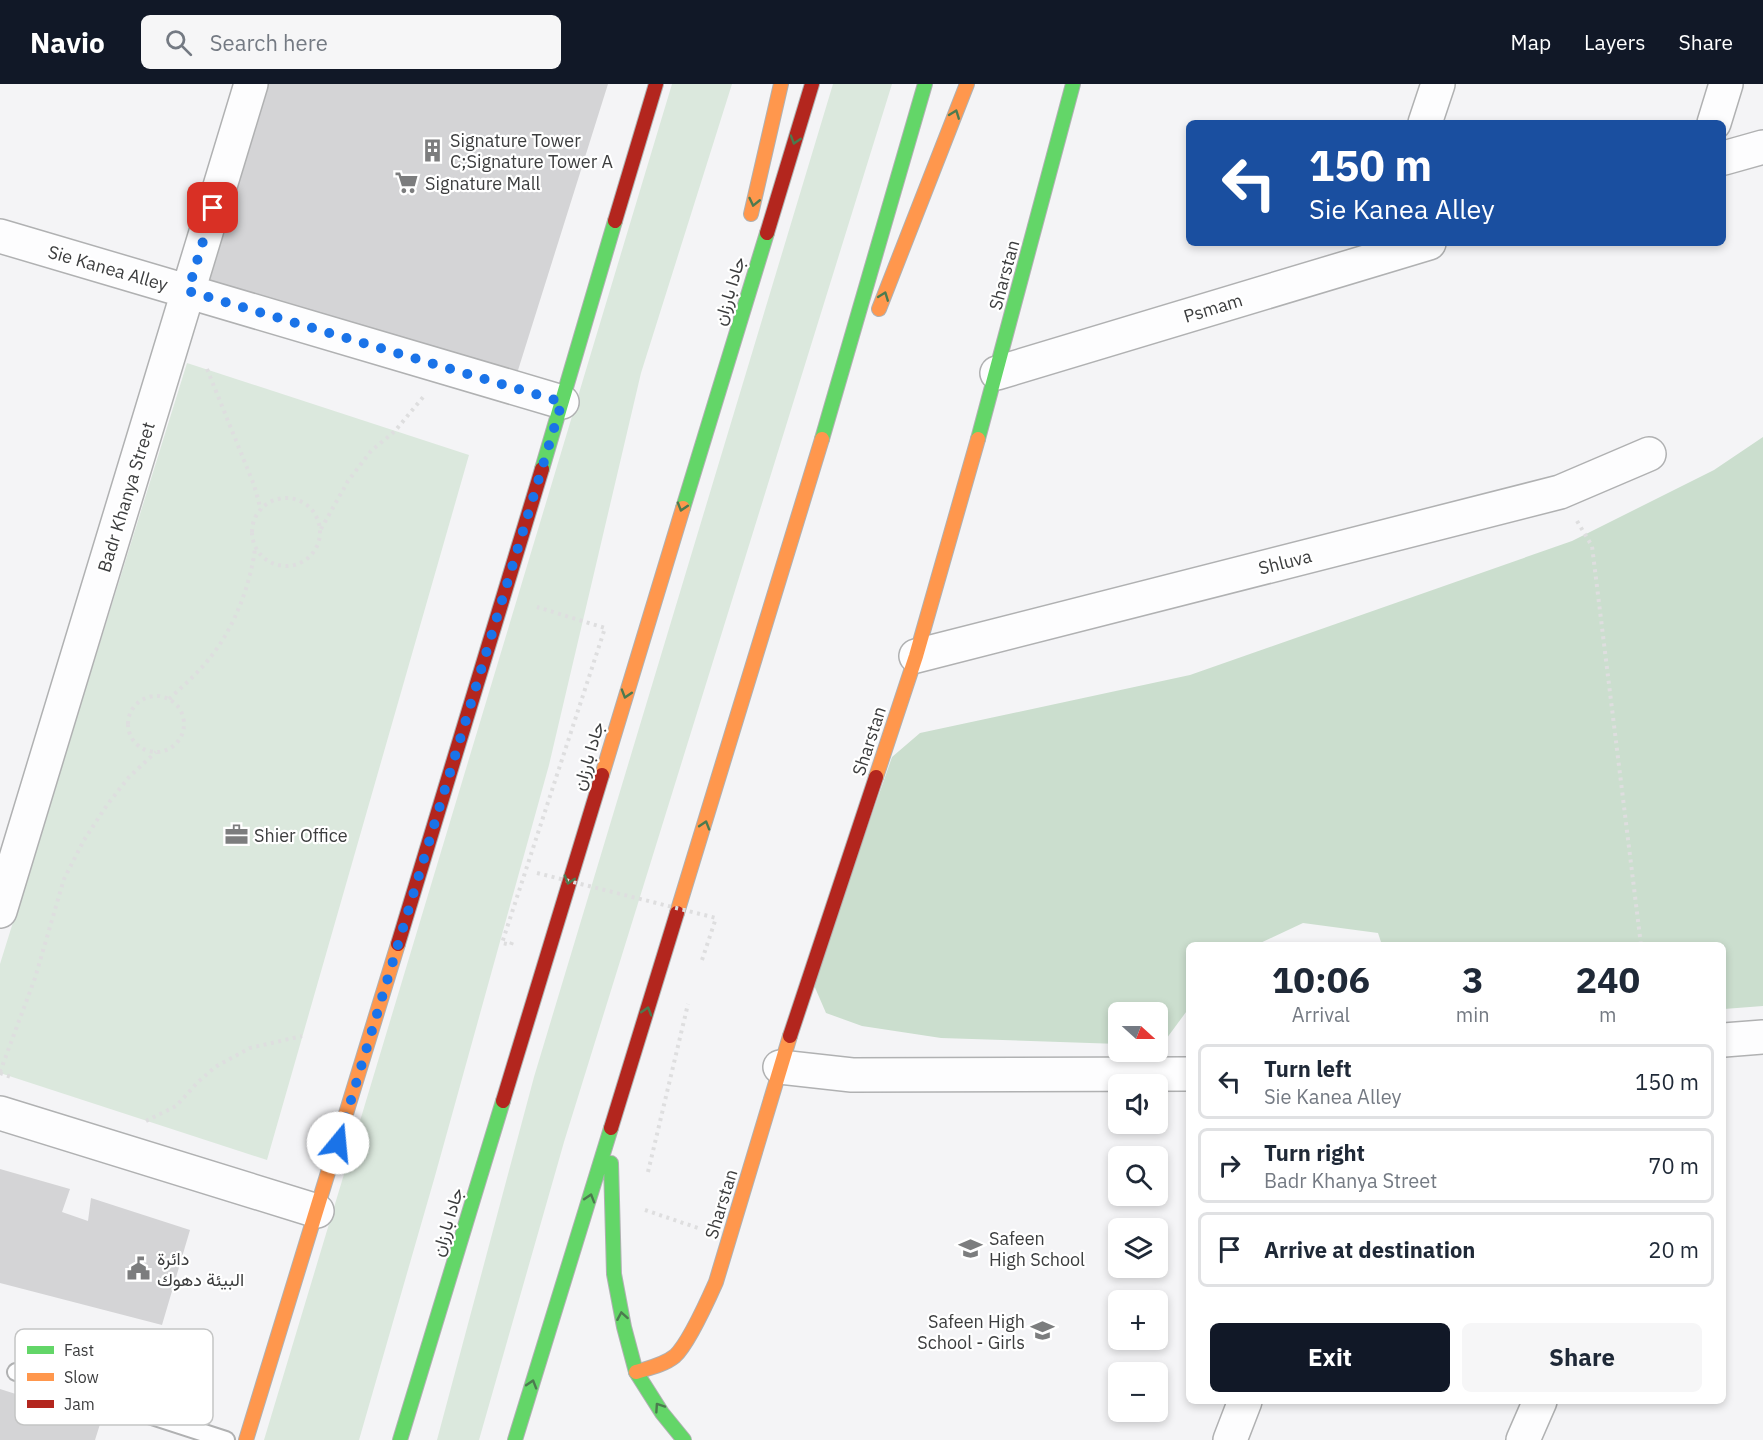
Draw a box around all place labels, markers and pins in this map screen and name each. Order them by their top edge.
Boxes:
place label: Signature Tower C;Signature Tower A [450,129,614,173]
building icon: Signature Tower C;Signature Tower A [419,137,445,163]
supermarket icon: Signature Mall [394,170,420,196]
place label: Signature Mall [425,172,541,195]
pin [187,182,238,233]
office icon: Shier Office [223,822,249,848]
place label: Shier Office [254,824,348,847]
place label: Safeen High School [989,1227,1085,1271]
school or university icon: Safeen High School [958,1235,984,1261]
place label: دائرة البيئة دهوك [157,1247,244,1291]
public building icon: دائرة البيئة دهوك [126,1255,152,1281]
place label: Safeen High School - Girls [917,1310,1025,1354]
school or university icon: Safeen High School - Girls [1030,1318,1056,1344]

